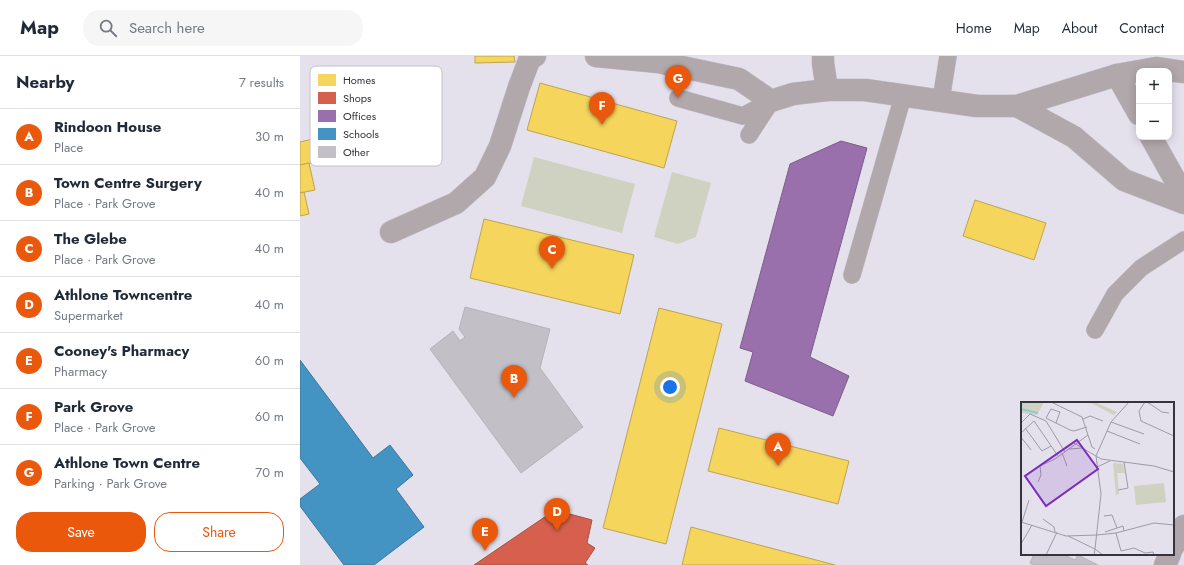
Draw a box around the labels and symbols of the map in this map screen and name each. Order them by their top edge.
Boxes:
pin: G [665,65,691,98]
legend [310,66,442,166]
text: Homes [343,72,376,88]
text: Shops [343,90,372,106]
pin: F [589,92,615,125]
text: Offices [343,108,377,124]
text: Schools [343,126,380,142]
text: Other [343,144,370,160]
pin: C [539,236,565,269]
pin: B [501,365,527,398]
your location [660,377,680,397]
inset map [1021,402,1174,555]
pin: A [765,433,791,466]
pin: D [544,498,570,531]
pin: E [472,518,498,551]

